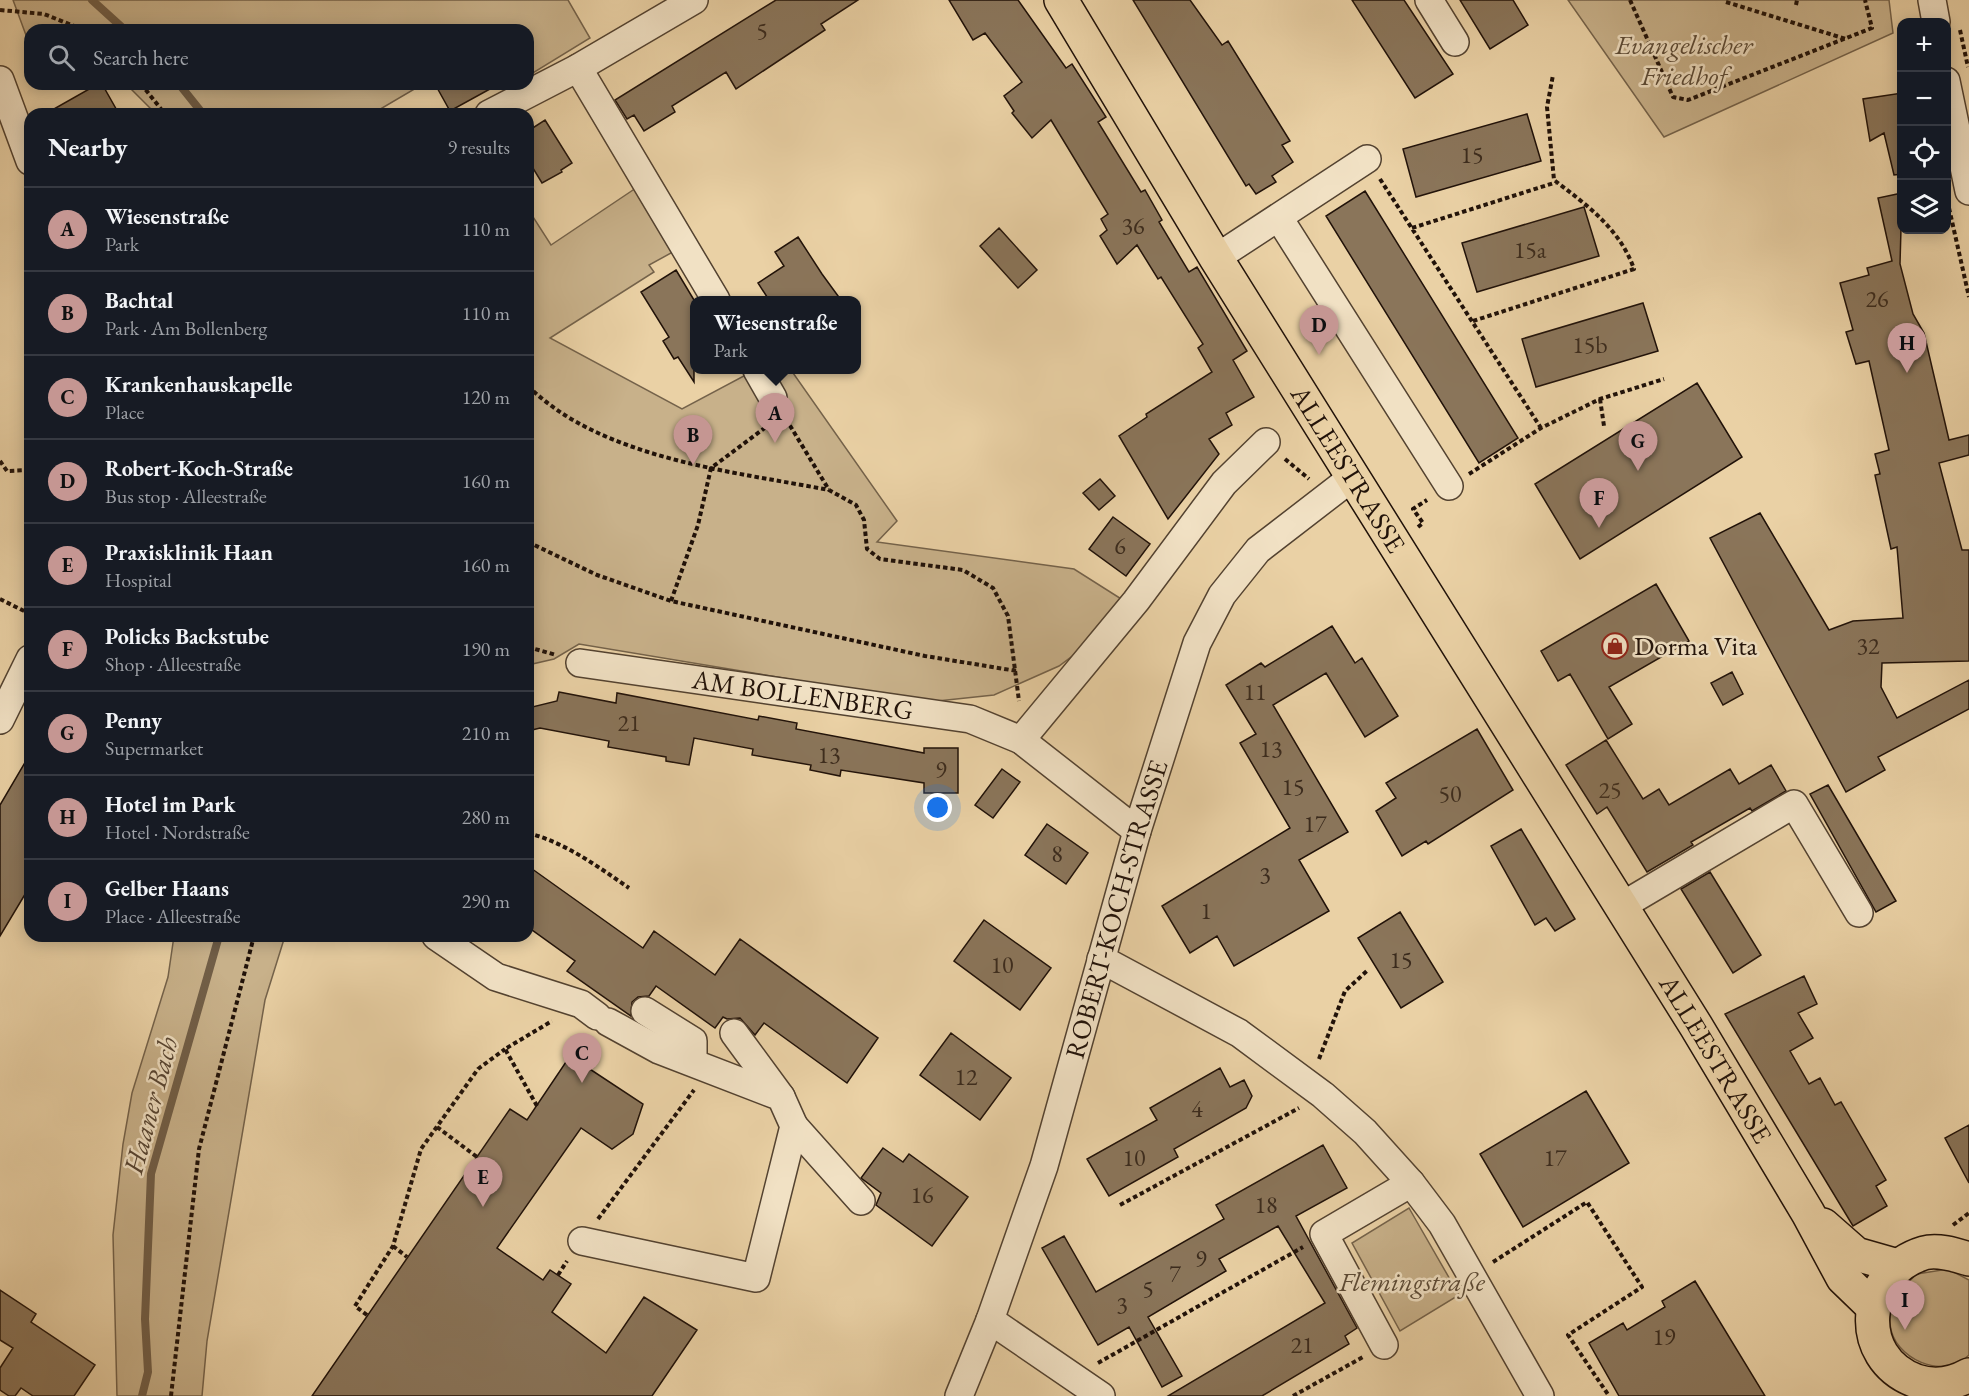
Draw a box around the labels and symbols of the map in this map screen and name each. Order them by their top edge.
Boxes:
house number: 5 [756,15,768,46]
park label: Evangelischer Friedhof [1615,27,1754,93]
house number: 15 [1460,139,1484,170]
house number: 36 [1121,210,1145,241]
house number: 15a [1514,234,1547,265]
house number: 26 [1865,283,1889,314]
pin: D [1300,306,1338,355]
pin: H [1888,324,1926,373]
house number: 15b [1572,329,1608,360]
street label: ALLEESTRASSE [1282,378,1414,559]
pin: A [756,394,794,443]
pin: B [674,416,712,465]
pin: G [1618,422,1658,471]
pin: F [1580,478,1618,528]
house number: 6 [1114,530,1126,561]
place label: Dorma Vita [1634,628,1758,663]
house number: 32 [1856,630,1880,661]
shop icon: Dorma Vita [1600,631,1630,661]
street label: AM BOLLENBERG [689,661,916,728]
house number: 11 [1243,676,1267,707]
house number: 21 [617,707,641,738]
house number: 13 [1259,733,1283,764]
house number: 13 [817,739,841,770]
house number: 9 [935,754,947,785]
street label: ROBERT-KOCH-STRASSE [1057,755,1176,1062]
house number: 15 [1281,771,1305,802]
house number: 25 [1598,774,1622,805]
house number: 50 [1438,778,1462,809]
your location [923,793,952,822]
house number: 17 [1303,808,1327,839]
house number: 8 [1051,838,1063,869]
house number: 3 [1259,859,1271,890]
house number: 1 [1200,895,1212,926]
house number: 15 [1389,944,1413,975]
house number: 10 [990,949,1014,980]
street label: ALLEESTRASSE [1651,967,1780,1149]
water label: Haaner Bach [114,1032,186,1178]
pin: C [562,1034,602,1083]
house number: 12 [954,1061,978,1092]
house number: 4 [1191,1093,1203,1124]
house number: 10 [1122,1142,1146,1173]
house number: 17 [1543,1142,1567,1173]
pin: E [464,1158,502,1207]
house number: 16 [910,1179,934,1210]
house number: 18 [1254,1189,1278,1220]
house number: 9 [1195,1243,1207,1274]
house number: 7 [1169,1258,1181,1289]
park label: Flemingstraße [1338,1264,1486,1299]
house number: 5 [1142,1273,1154,1304]
pin: I [1886,1280,1924,1330]
house number: 3 [1116,1289,1128,1320]
house number: 19 [1652,1321,1676,1352]
house number: 21 [1290,1329,1314,1360]

